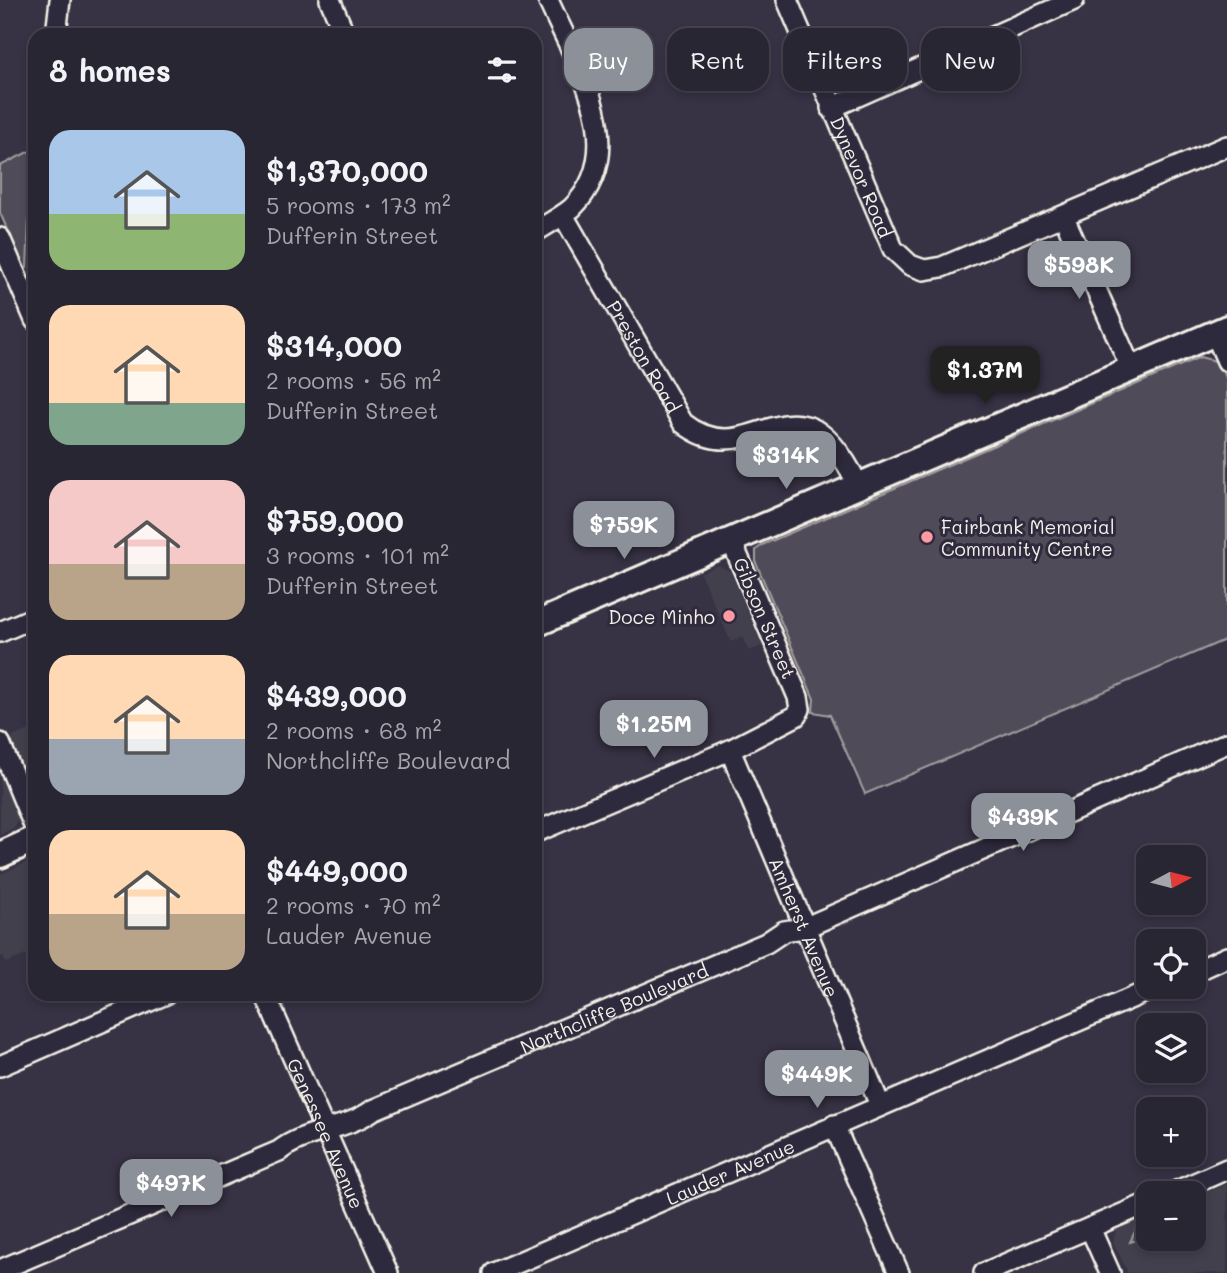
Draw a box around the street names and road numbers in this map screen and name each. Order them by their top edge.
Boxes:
street label: Dynevor Road [825,112,899,241]
street label: Preston Road [602,295,687,417]
street label: Gibson Street [728,553,802,683]
street label: Amherst Avenue [764,853,845,1001]
street label: Northcliffe Boulevard [516,957,712,1059]
street label: Genessee Avenue [282,1054,370,1212]
street label: Lauder Avenue [662,1132,798,1210]

